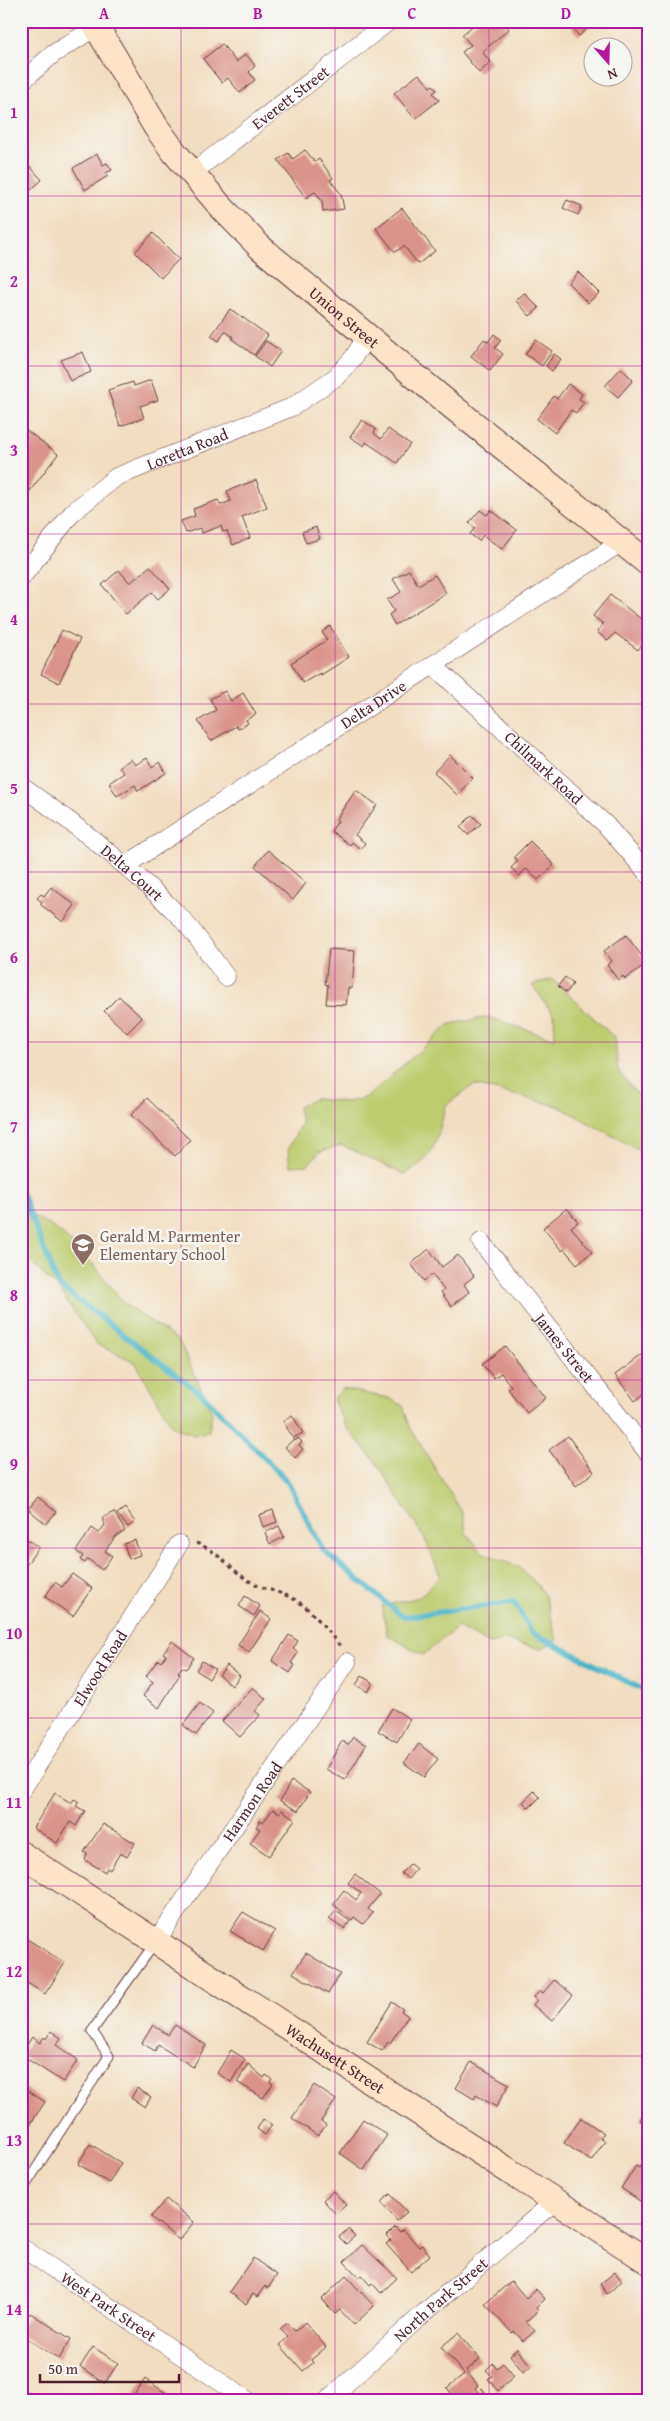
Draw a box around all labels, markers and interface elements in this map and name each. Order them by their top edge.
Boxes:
text: A [99,1,110,25]
text: B [253,1,263,25]
text: C [407,1,417,25]
text: D [561,1,571,25]
north arrow [582,38,632,88]
street label: Everett Street [246,59,334,135]
text: N [604,63,620,85]
text: 1 [10,100,18,124]
text: 2 [10,269,18,293]
street label: Union Street [304,281,385,354]
street label: Loretta Road [143,422,232,476]
text: 3 [10,438,18,462]
text: 4 [10,607,18,631]
street label: Delta Drive [335,674,411,734]
street label: Chilmark Road [499,725,589,810]
text: 5 [10,776,18,800]
street label: Delta Court [96,838,169,907]
text: 6 [10,945,18,969]
text: 7 [10,1114,18,1138]
place label: Gerald M. Parmenter Elementary School [100,1224,240,1266]
school or university icon: Gerald M. Parmenter Elementary School [70,1232,96,1266]
text: 8 [10,1283,18,1307]
street label: James Street [528,1306,600,1388]
text: 9 [10,1452,18,1476]
text: 10 [6,1621,22,1645]
street label: Elwood Road [66,1625,133,1711]
street label: Harmon Road [216,1756,288,1846]
text: 11 [6,1790,22,1814]
text: 12 [6,1959,22,1983]
street label: Wachusett Street [281,2017,390,2100]
text: 13 [6,2128,22,2152]
street label: North Park Street [388,2251,493,2347]
street label: West Park Street [56,2265,162,2348]
text: 14 [6,2297,22,2321]
scale bar [40,2351,179,2383]
text: 50 m [48,2358,79,2379]

